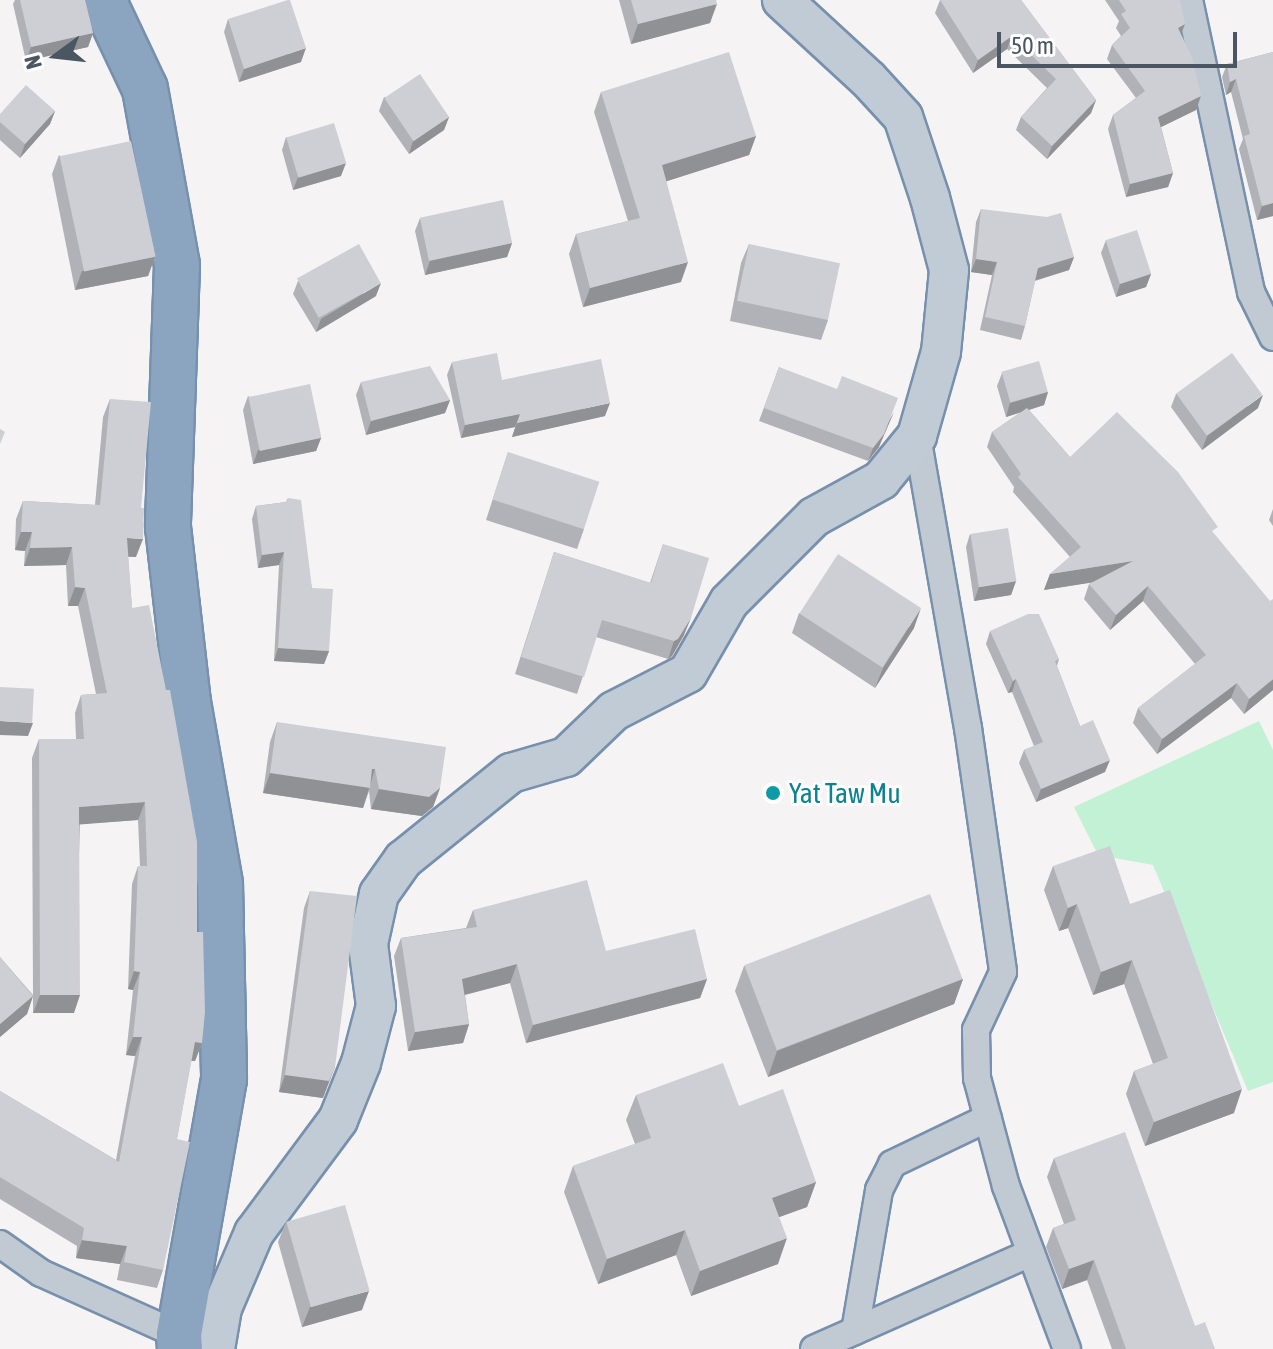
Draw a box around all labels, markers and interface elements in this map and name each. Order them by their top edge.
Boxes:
north arrow [16,16,96,96]
scale bar [1001,16,1241,66]
text: 50 m [1011,32,1054,59]
text: N [19,53,47,72]
place label: Yat Taw Mu [789,776,901,810]
marker: Yat Taw Mu [764,784,782,802]

